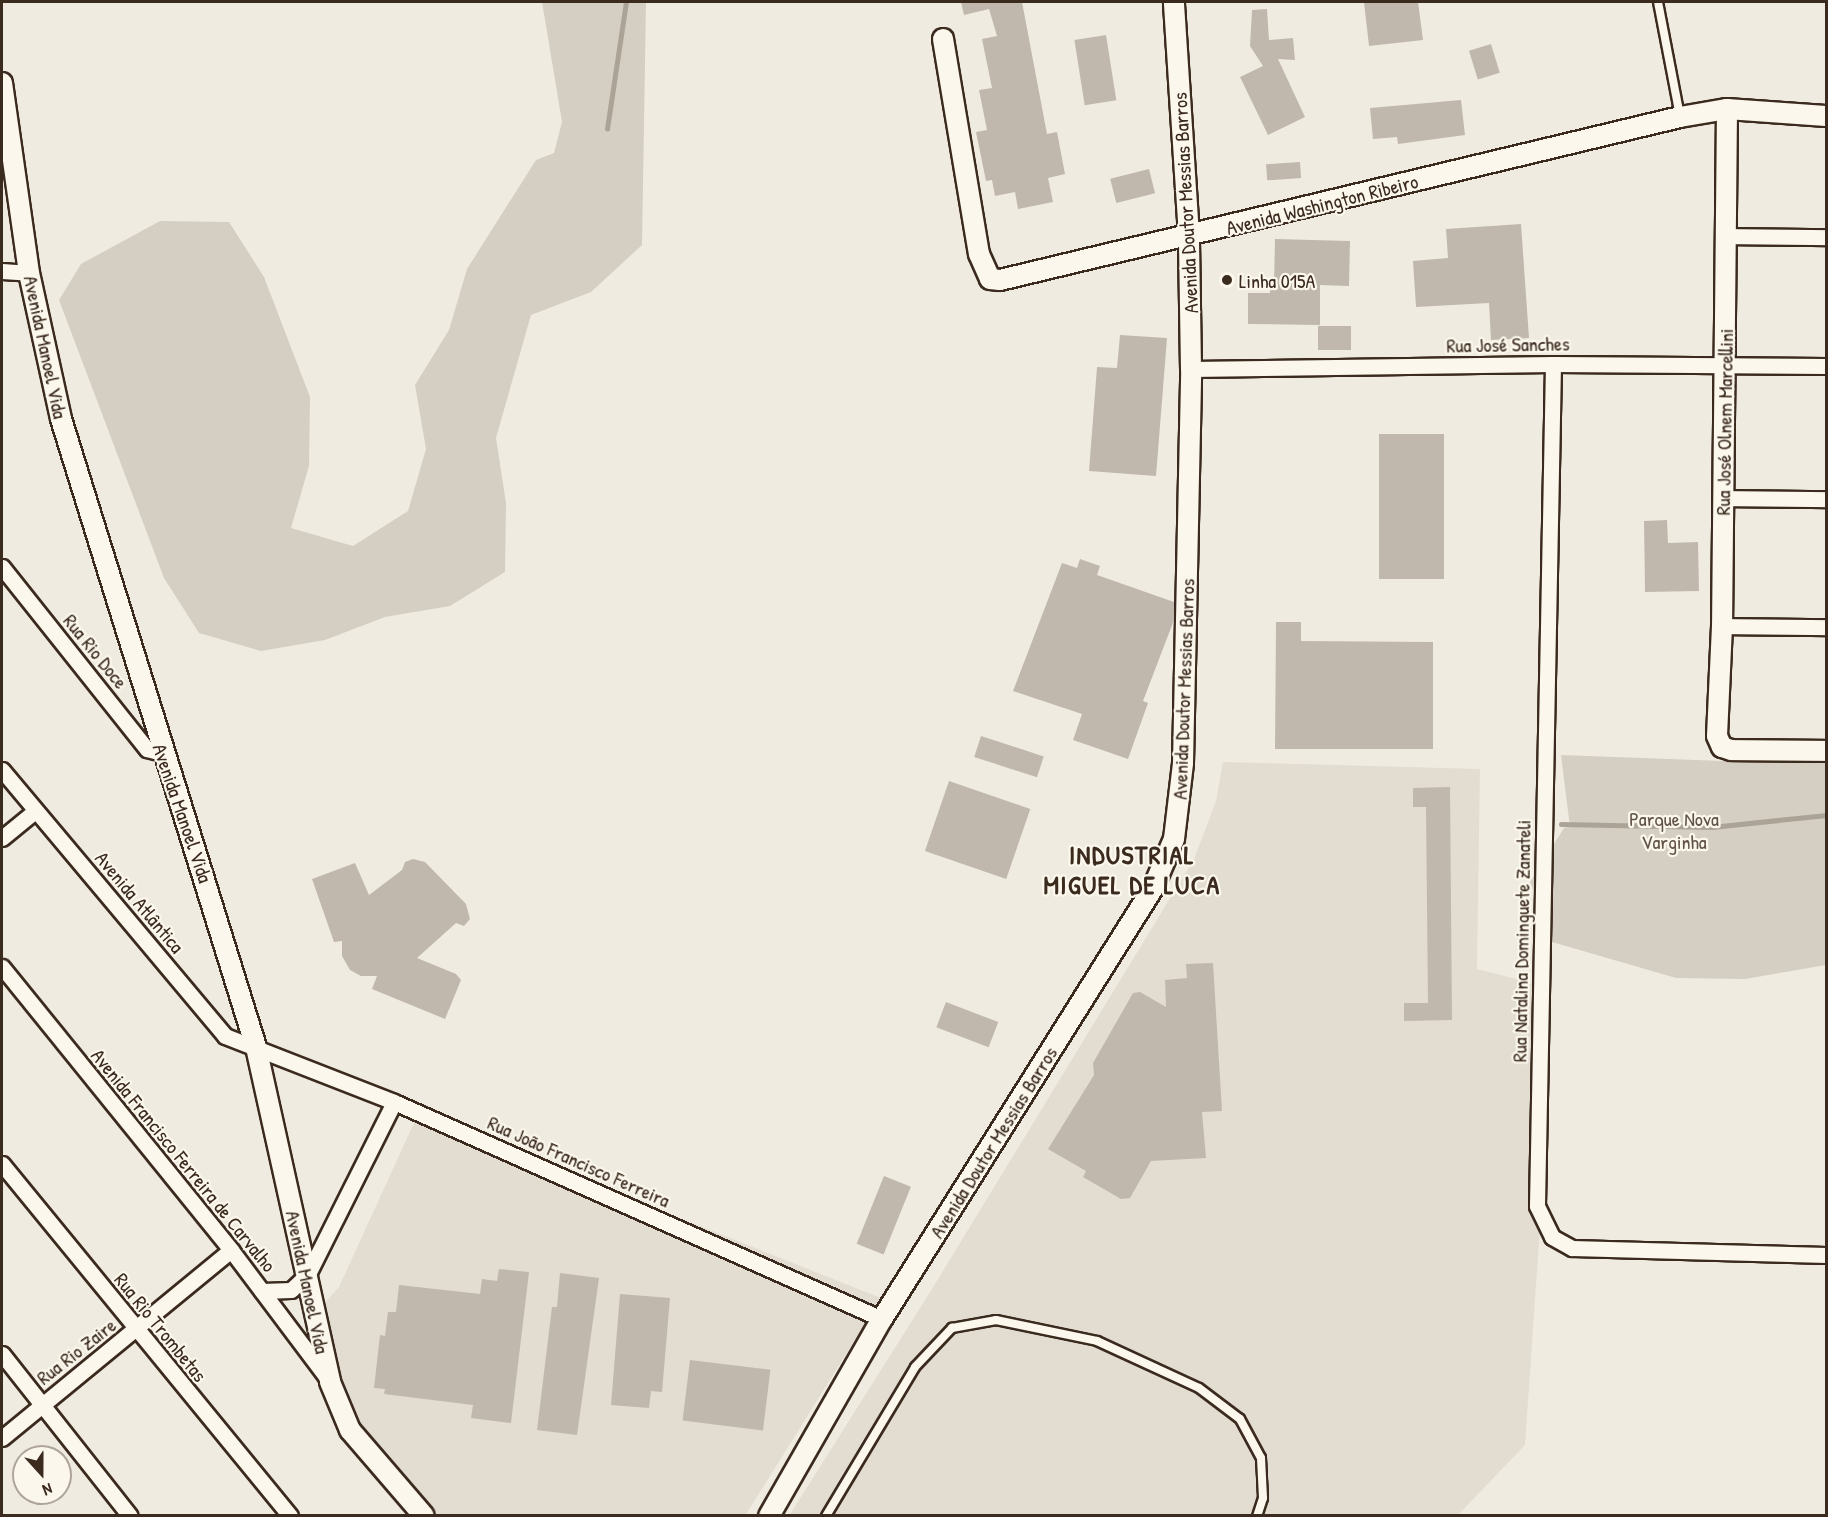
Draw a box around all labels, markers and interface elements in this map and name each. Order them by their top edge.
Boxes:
street label: Avenida Doutor Messias Barros [1167,92,1203,314]
street label: Avenida Washington Ribeiro [1224,169,1420,239]
place label: Linha 015A [1239,268,1315,292]
street label: Avenida Manoel Vida [19,273,73,421]
marker: Linha 015A [1220,273,1234,287]
street label: Rua José Olnem Marcellini [1710,328,1738,516]
street label: Rua José Sanches [1446,331,1570,357]
street label: Avenida Doutor Messias Barros [1167,578,1199,800]
street label: Rua Rio Doce [59,609,133,693]
street label: Avenida Manoel Vida [148,740,218,886]
park label: Parque Nova Varginha [1629,806,1719,853]
street label: Rua Natalina Dominguete Zanateli [1507,820,1535,1062]
district label: INDUSTRIAL MIGUEL DE LUCA [1043,839,1221,900]
street label: Avenida Atlântica [91,846,189,958]
street label: Avenida Doutor Messias Barros [924,1042,1062,1242]
street label: Avenida Francisco Ferreira de Carvalho [87,1044,281,1276]
street label: Rua João Francisco Ferreira [484,1110,674,1212]
street label: Avenida Manoel Vida [281,1208,335,1356]
street label: Rua Rio Trombetas [110,1268,212,1386]
street label: Rua Rio Zaire [32,1313,120,1389]
north arrow [12,1445,72,1505]
text: N [40,1478,56,1502]

